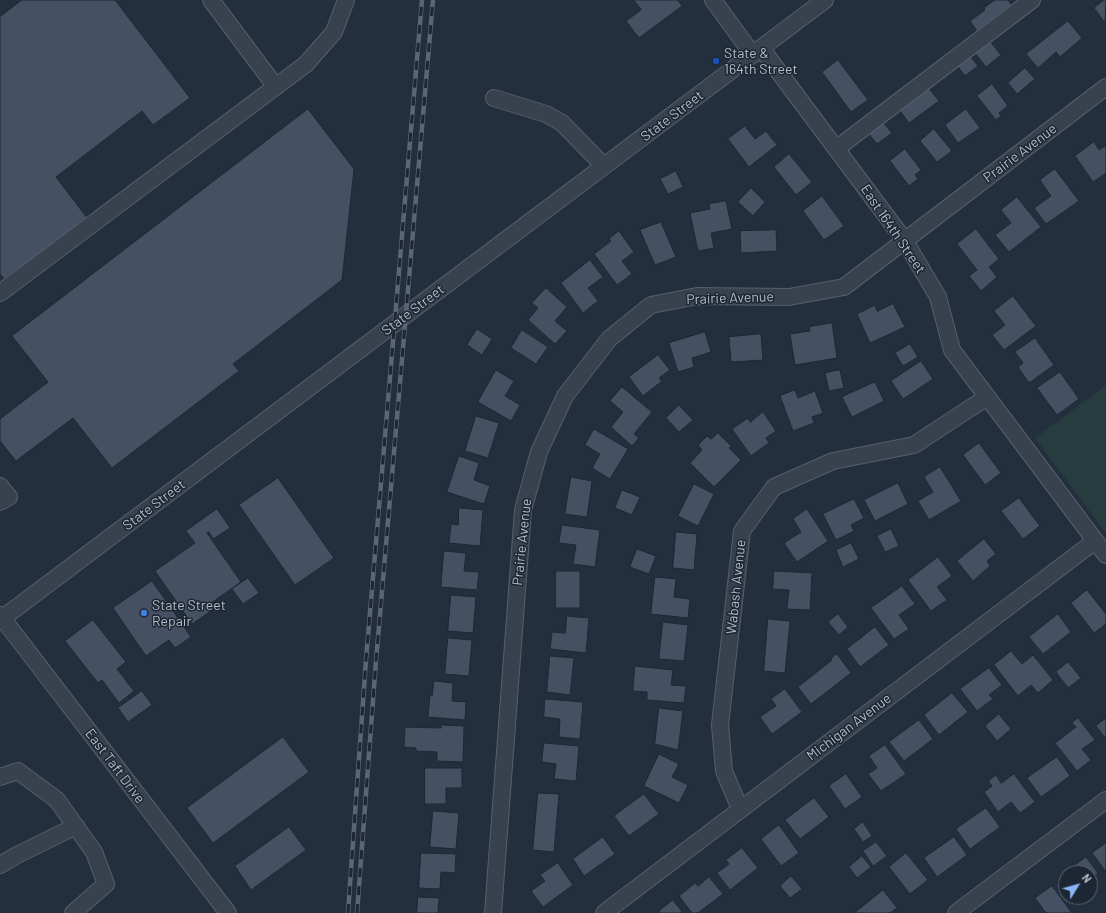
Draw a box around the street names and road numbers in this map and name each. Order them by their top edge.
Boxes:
street label: State Street [637,87,707,145]
street label: Prairie Avenue [980,120,1060,186]
street label: East 164th Street [857,181,929,277]
street label: State Street [378,281,448,339]
street label: Prairie Avenue [686,288,774,308]
street label: State Street [119,476,189,534]
street label: Prairie Avenue [509,498,535,586]
street label: Wabash Avenue [723,539,749,635]
street label: Michigan Avenue [803,690,895,764]
street label: East Taft Drive [81,725,149,807]

